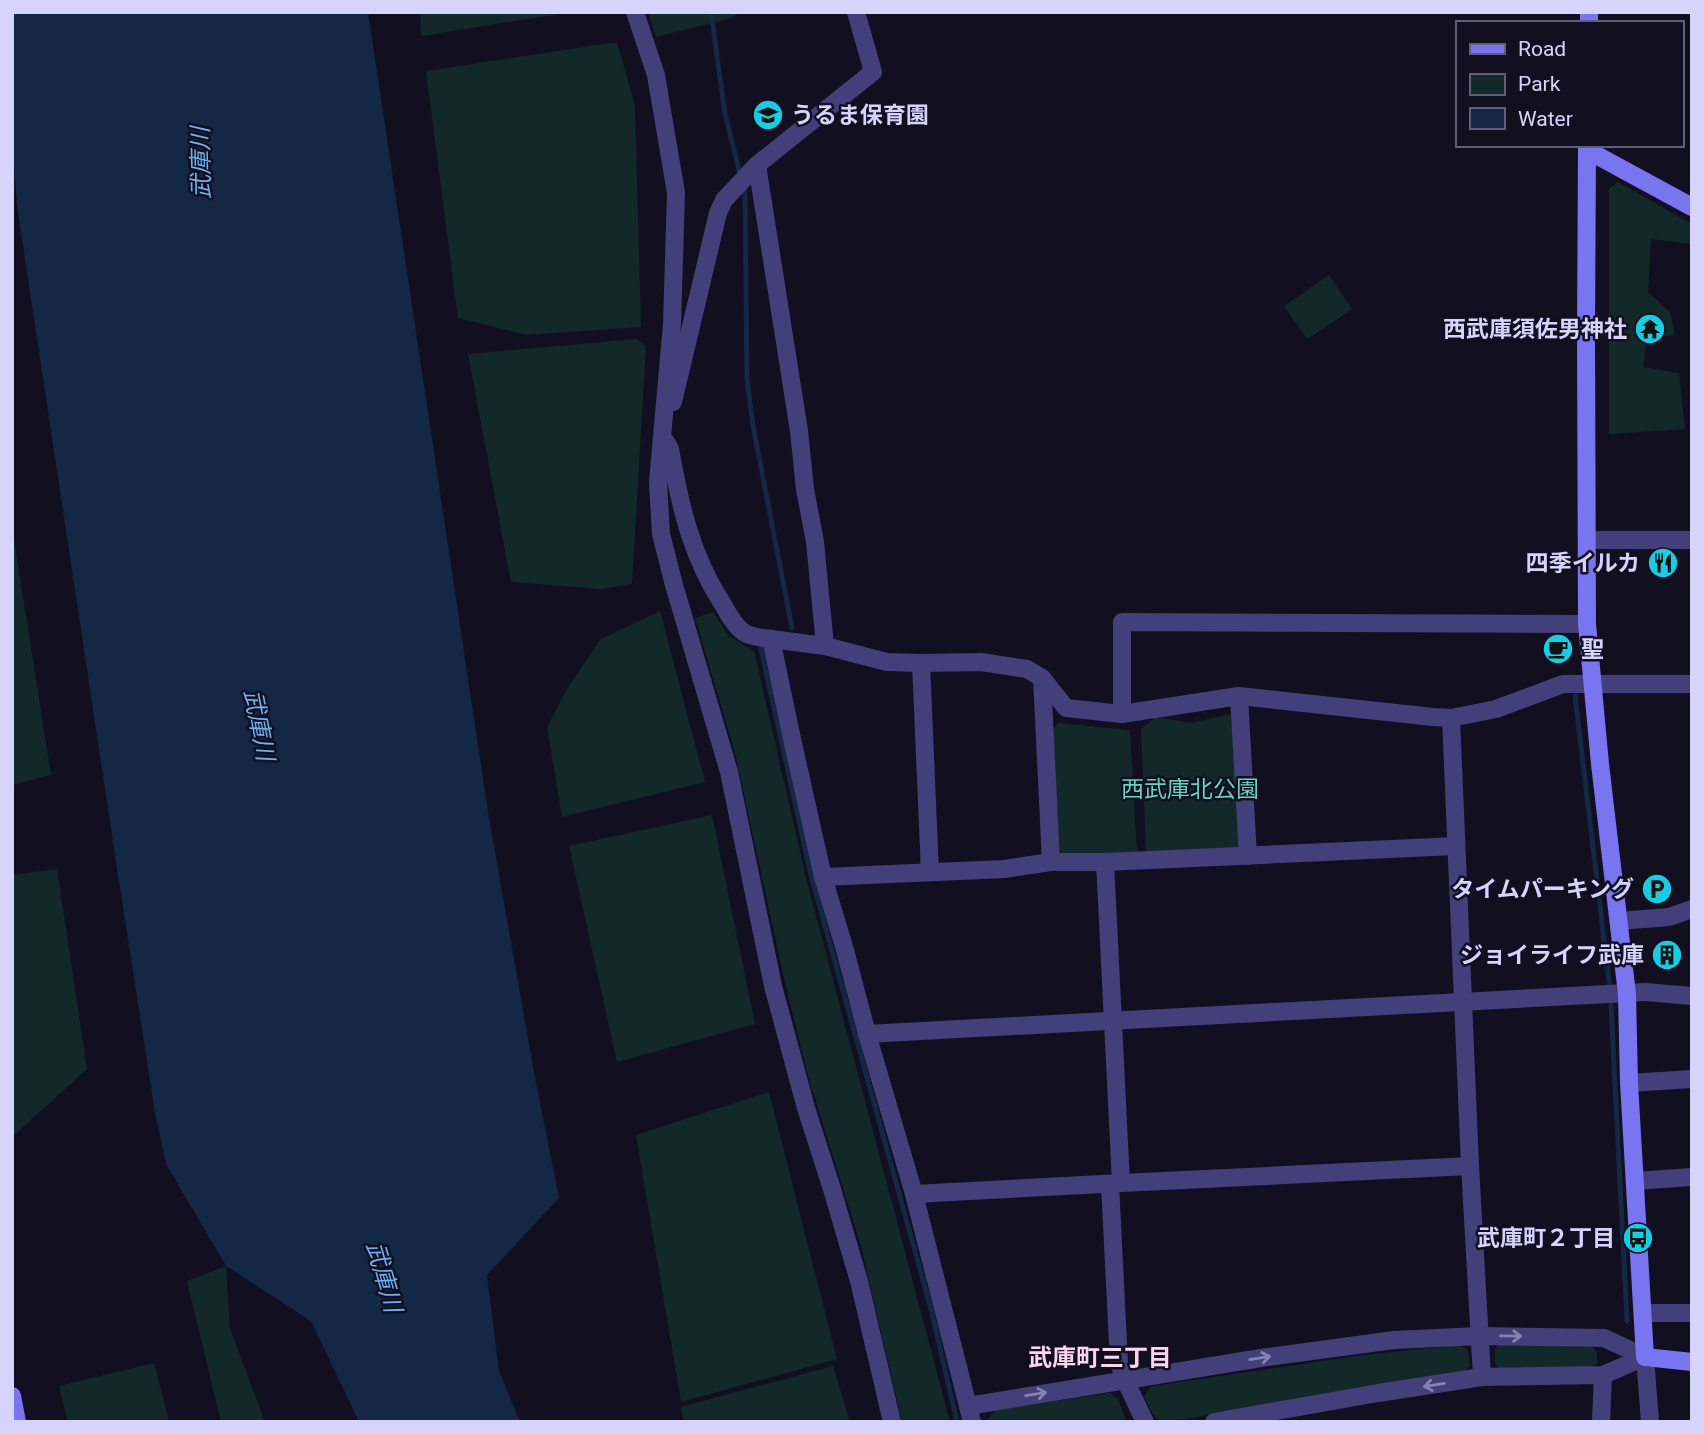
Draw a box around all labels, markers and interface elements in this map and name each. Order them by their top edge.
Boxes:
legend [1456,21,1683,147]
text: Road [1518,37,1566,61]
text: Park [1518,72,1561,96]
school or university icon: うるま保育園 [751,98,785,132]
place label: うるま保育園 [791,102,929,129]
text: Water [1518,107,1573,131]
water label: 武庫川 [186,124,216,199]
temple icon: 西武庫須佐男神社 [1633,312,1667,346]
place label: 西武庫須佐男神社 [1443,316,1627,343]
restaurant icon: 四季イルカ [1646,546,1680,580]
place label: 四季イルカ [1526,550,1640,577]
cafe icon: 聖 [1541,632,1575,666]
place label: 聖 [1581,636,1604,663]
water label: 武庫川 [238,687,280,766]
park label: 西武庫北公園 [1121,776,1259,803]
parking icon: タイムパーキング [1640,872,1674,906]
place label: タイムパーキング [1451,876,1634,903]
building icon: ジョイライフ武庫 [1650,938,1684,972]
place label: ジョイライフ武庫 [1460,942,1644,969]
bus stop icon: 武庫町２丁目 [1621,1221,1655,1255]
place label: 武庫町２丁目 [1477,1225,1615,1252]
water label: 武庫川 [361,1239,408,1318]
one-way arrow [1499,1329,1522,1343]
district label: 武庫町三丁目 [1028,1344,1172,1372]
one-way arrow [1249,1352,1271,1365]
one-way arrow [1424,1378,1446,1391]
one-way arrow [1024,1387,1047,1400]

